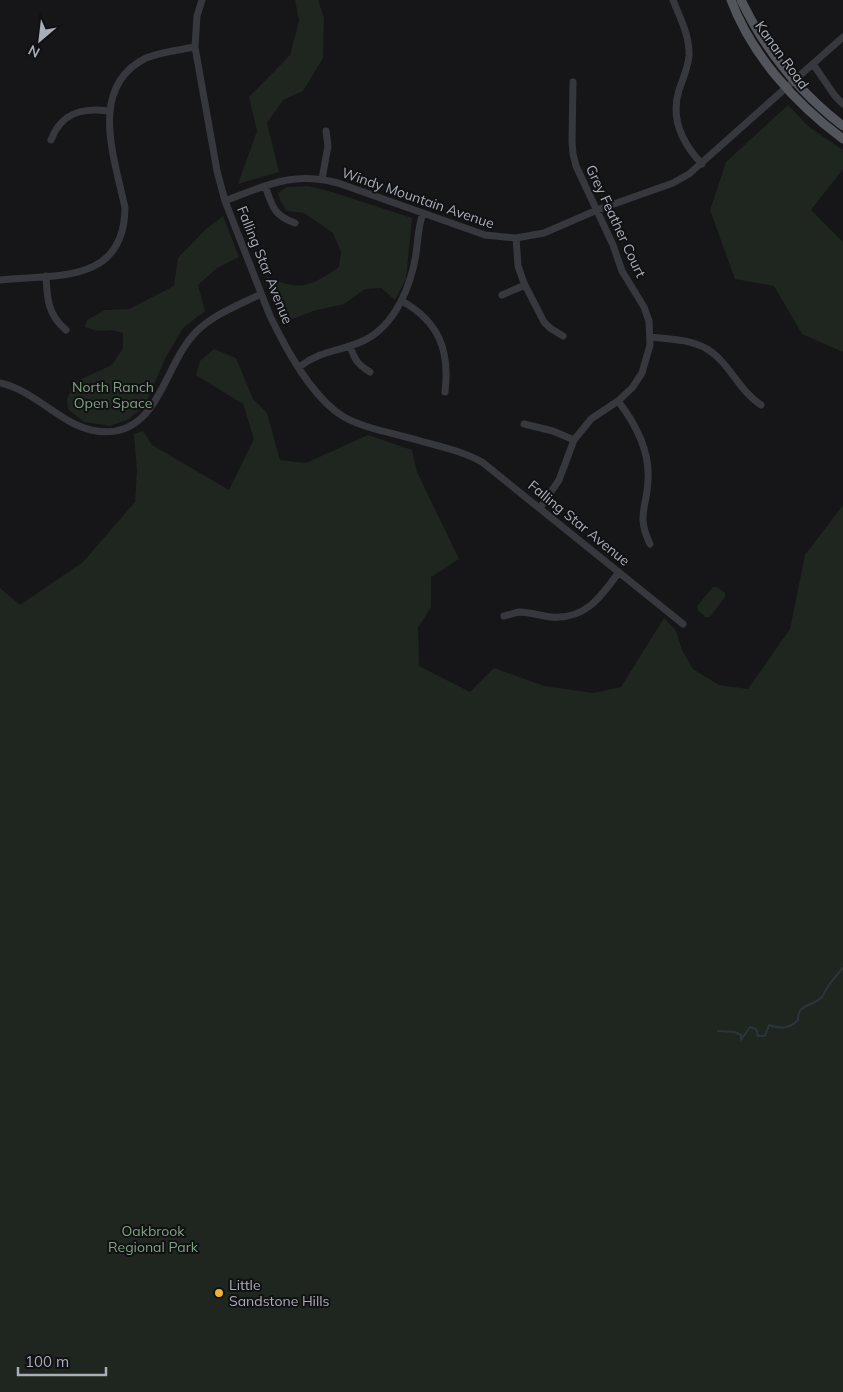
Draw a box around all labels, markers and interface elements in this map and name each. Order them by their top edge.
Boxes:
north arrow [15,15,65,65]
street label: Kanan Road [751,17,813,93]
text: N [25,41,43,62]
street label: Grey Feather Court [582,162,650,280]
street label: Windy Mountain Avenue [339,163,497,233]
street label: Falling Star Avenue [233,203,297,327]
park label: North Ranch Open Space [72,378,154,412]
street label: Falling Star Avenue [524,476,634,570]
park label: Oakbrook Regional Park [108,1222,199,1256]
place label: Little Sandstone Hills [229,1276,330,1310]
marker: Little Sandstone Hills [213,1287,225,1299]
scale bar [18,1344,105,1376]
text: 100 m [25,1352,69,1371]

